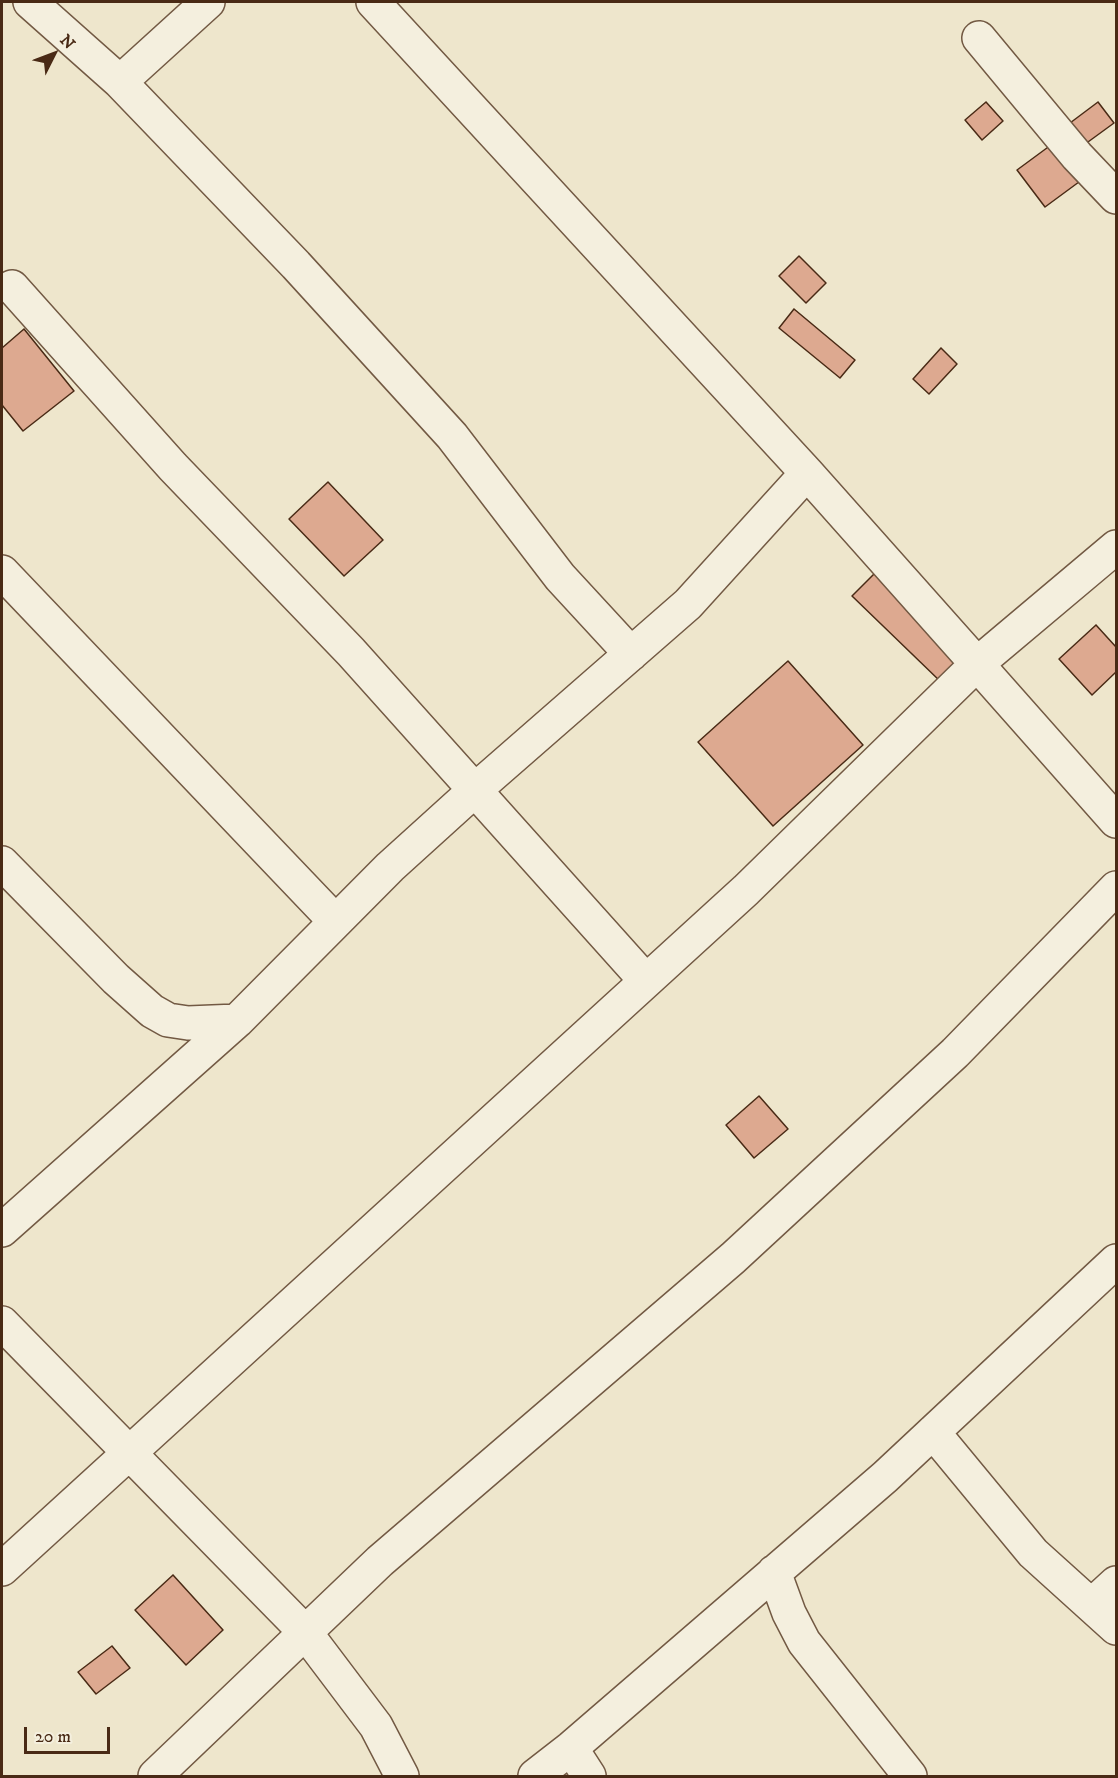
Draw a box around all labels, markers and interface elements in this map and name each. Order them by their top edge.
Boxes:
north arrow [24,24,84,84]
text: N [56,30,79,54]
scale bar [27,1715,112,1753]
text: 20 m [35,1726,71,1748]

